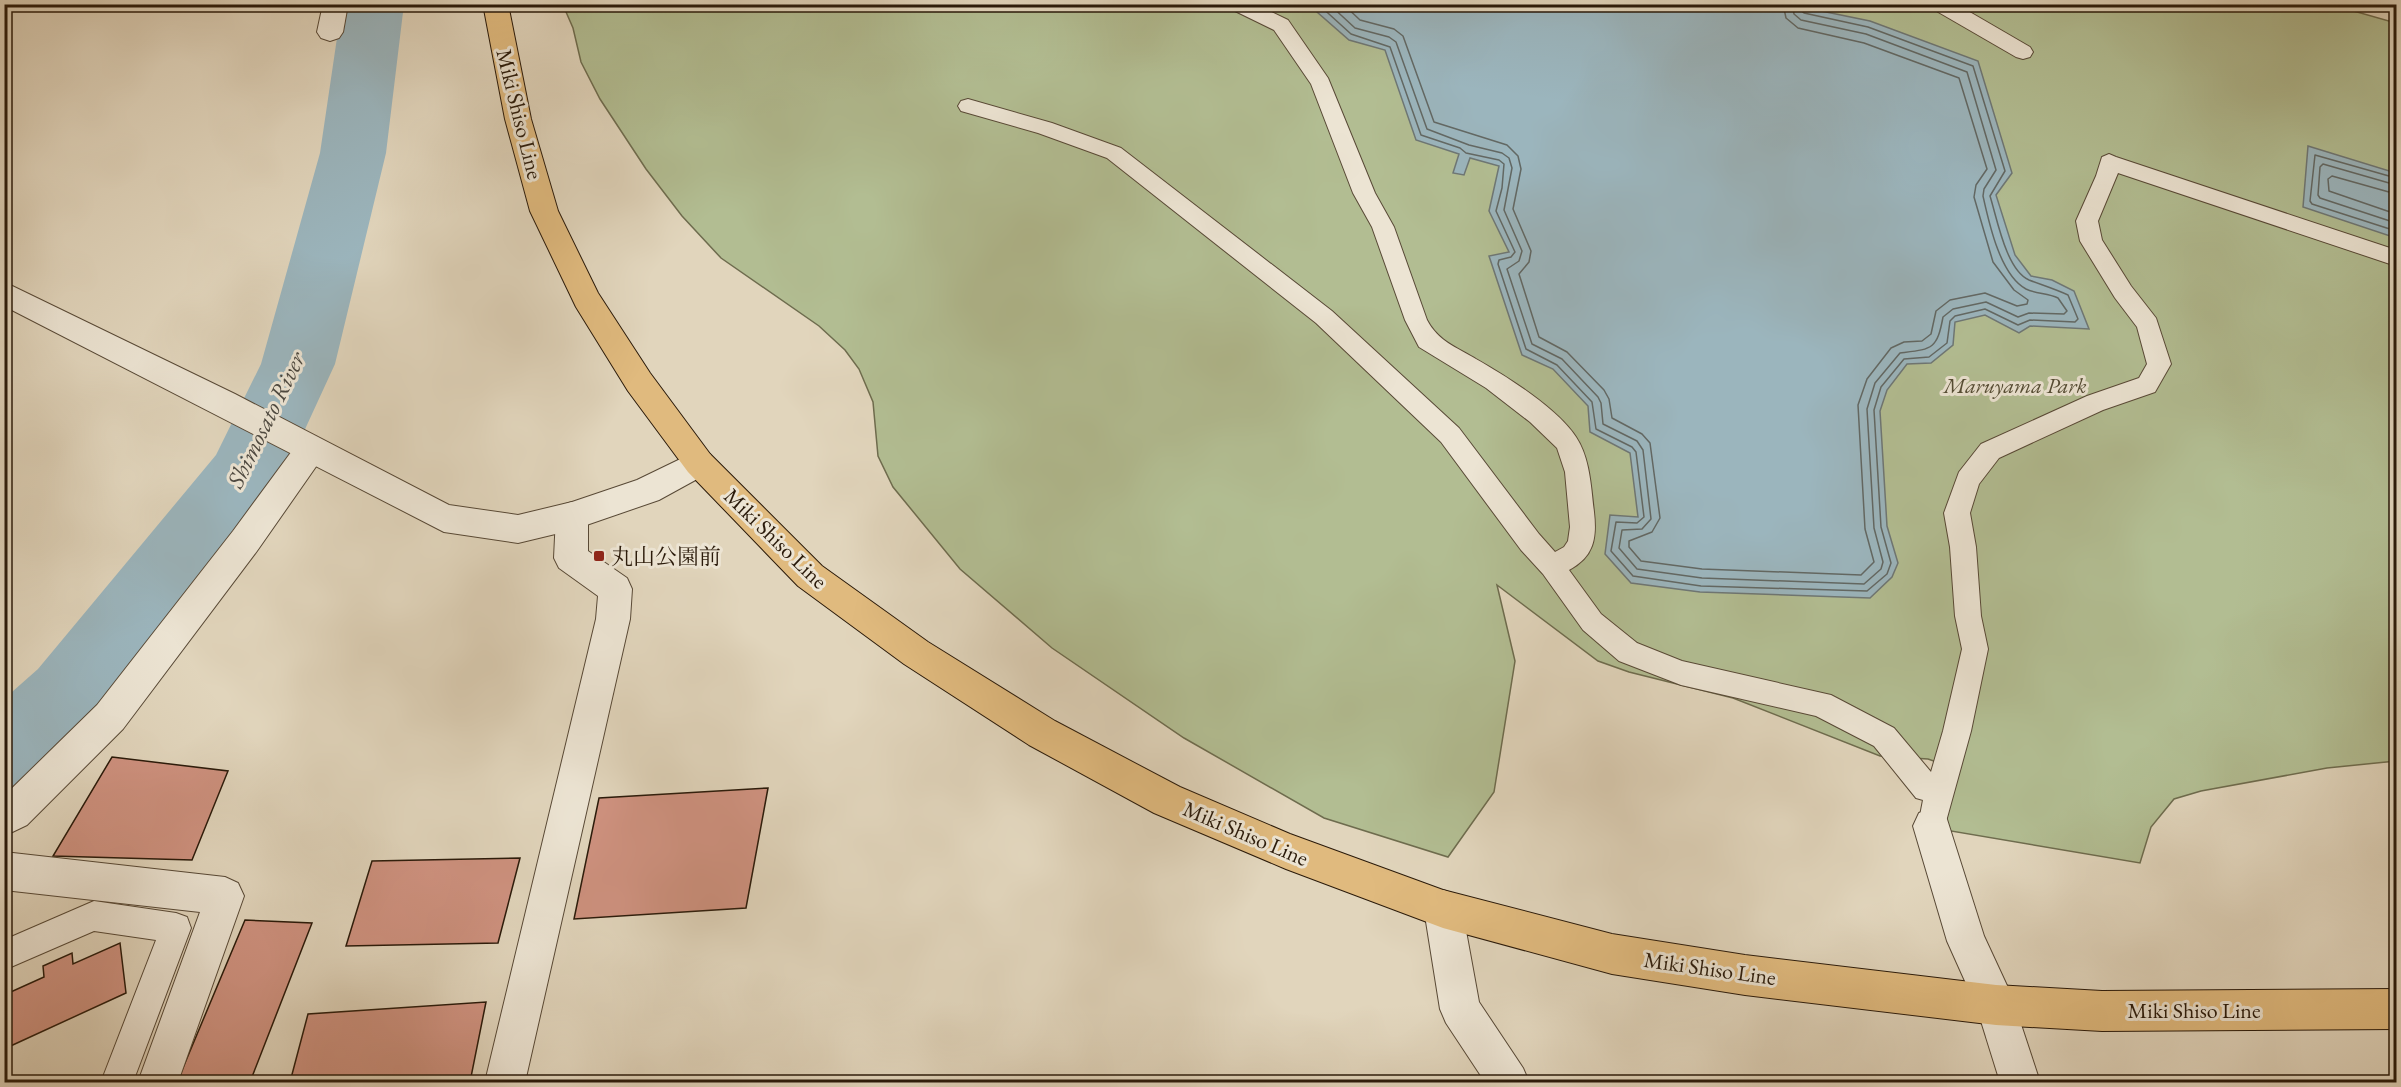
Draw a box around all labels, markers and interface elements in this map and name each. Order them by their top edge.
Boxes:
street label: Miki Shiso Line [489,46,550,183]
water label: Shimosato River [219,345,313,494]
park label: Maruyama Park [1941,371,2087,400]
street label: Miki Shiso Line [718,482,834,595]
place label: 丸山公園前 [611,542,721,571]
marker: 丸山公園前 [592,549,606,563]
street label: Miki Shiso Line [1179,794,1313,873]
street label: Miki Shiso Line [1642,945,1778,992]
street label: Miki Shiso Line [2127,996,2261,1025]

